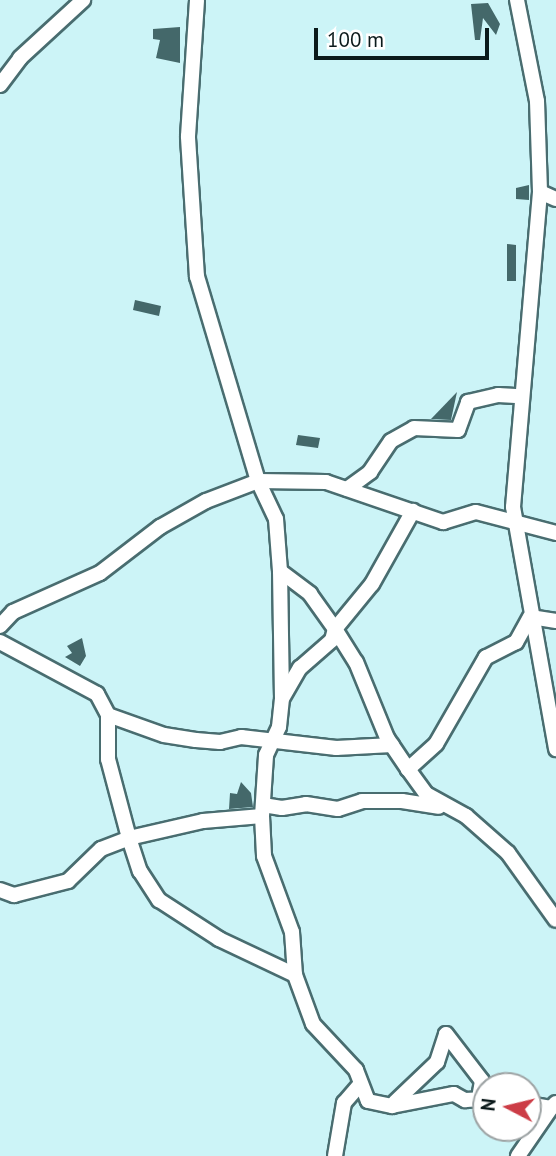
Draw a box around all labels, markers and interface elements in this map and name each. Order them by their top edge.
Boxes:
scale bar [318,14,493,58]
text: 100 m [327,26,384,53]
north arrow [472,1072,542,1142]
text: N [475,1097,501,1112]

